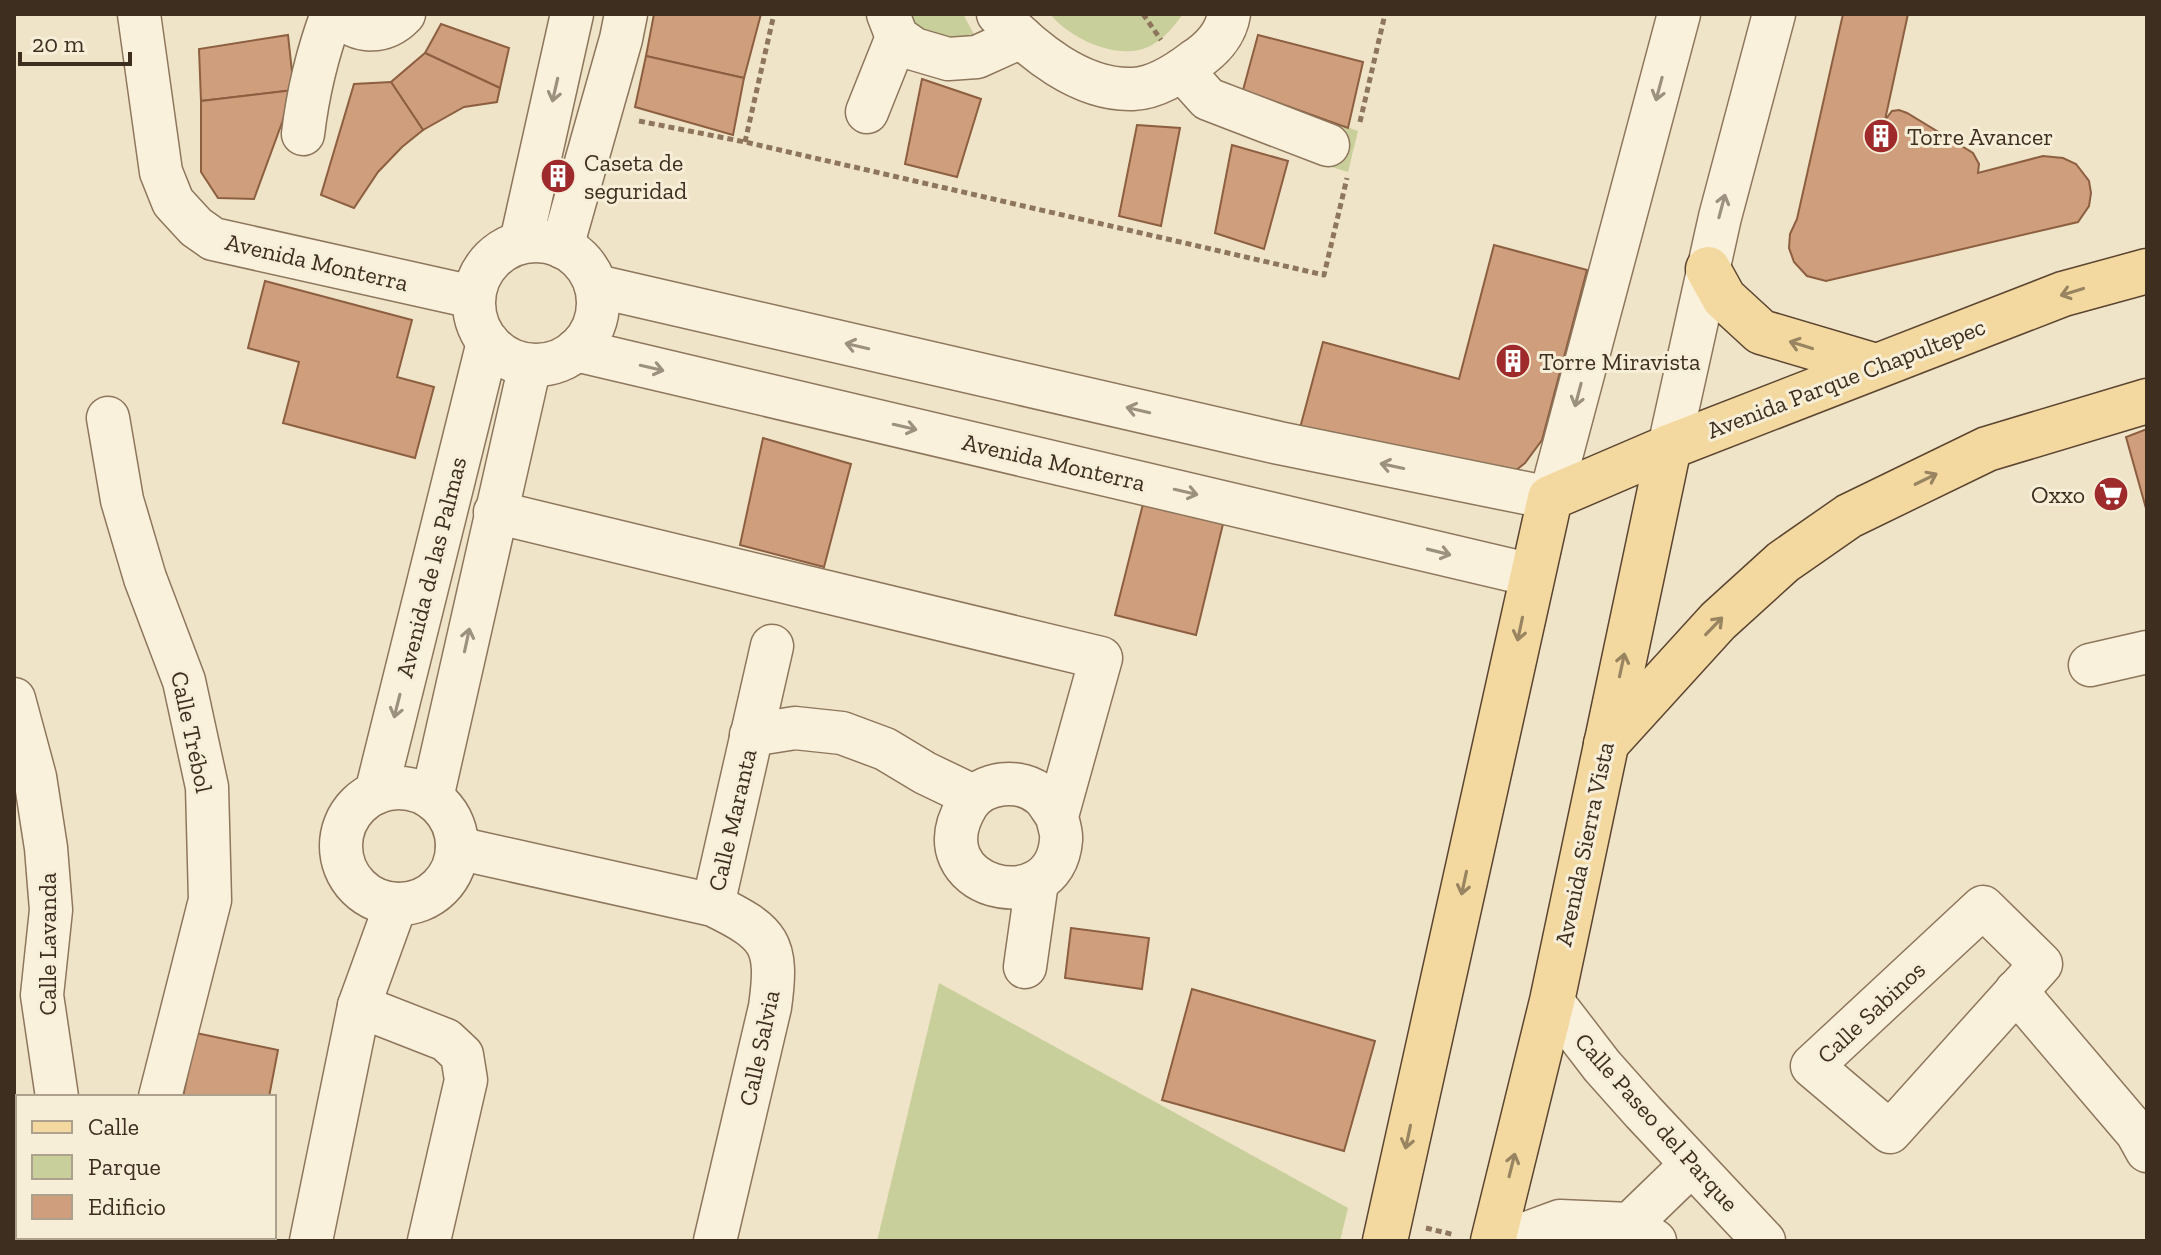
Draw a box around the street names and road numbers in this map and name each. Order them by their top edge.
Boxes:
street label: Avenida Monterra [223,227,412,297]
street label: Avenida Parque Chapultepec [1703,311,1989,445]
street label: Avenida Monterra [960,427,1149,497]
street label: Avenida de las Palmas [390,454,472,680]
street label: Calle Trébol [165,669,219,795]
street label: Avenida Sierra Vista [1548,739,1620,949]
street label: Calle Maranta [702,746,763,894]
street label: Calle Lavanda [33,872,62,1016]
street label: Calle Sabinos [1811,955,1931,1069]
street label: Calle Salvia [733,987,785,1109]
street label: Calle Paseo del Parque [1569,1027,1745,1217]

